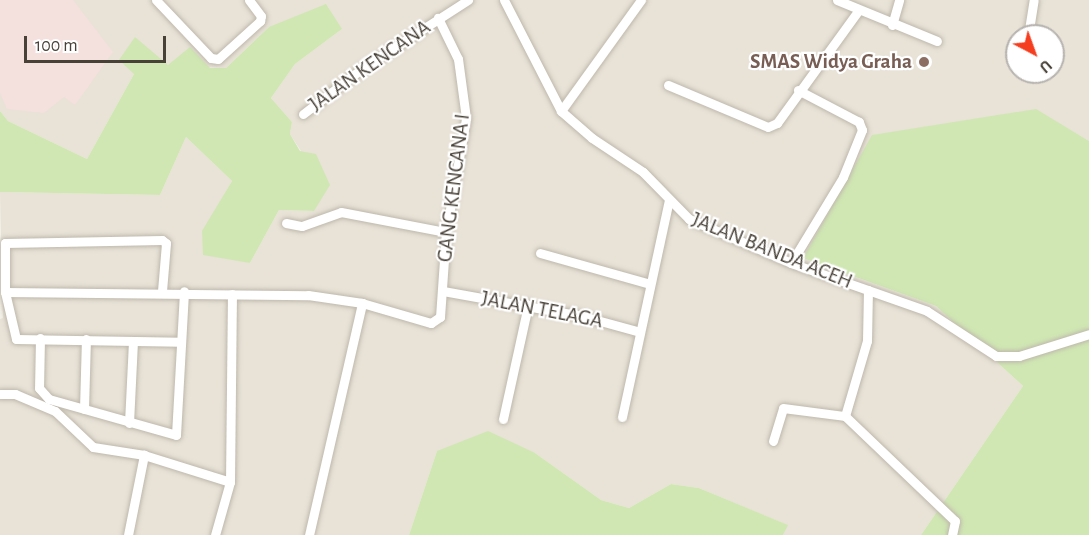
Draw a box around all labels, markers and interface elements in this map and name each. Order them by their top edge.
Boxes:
street label: JALAN KENCANA [304,15,436,117]
scale bar [27,24,170,62]
north arrow [1005,24,1065,84]
text: 100 m [35,37,78,55]
place label: SMAS Widya Graha [750,49,912,75]
marker: SMAS Widya Graha [917,55,931,69]
text: U [1036,57,1055,75]
street label: GANG KENCANA I [432,113,476,263]
street label: JALAN BANDA ACEH [688,207,856,295]
street label: JALAN TELAGA [479,286,605,334]

